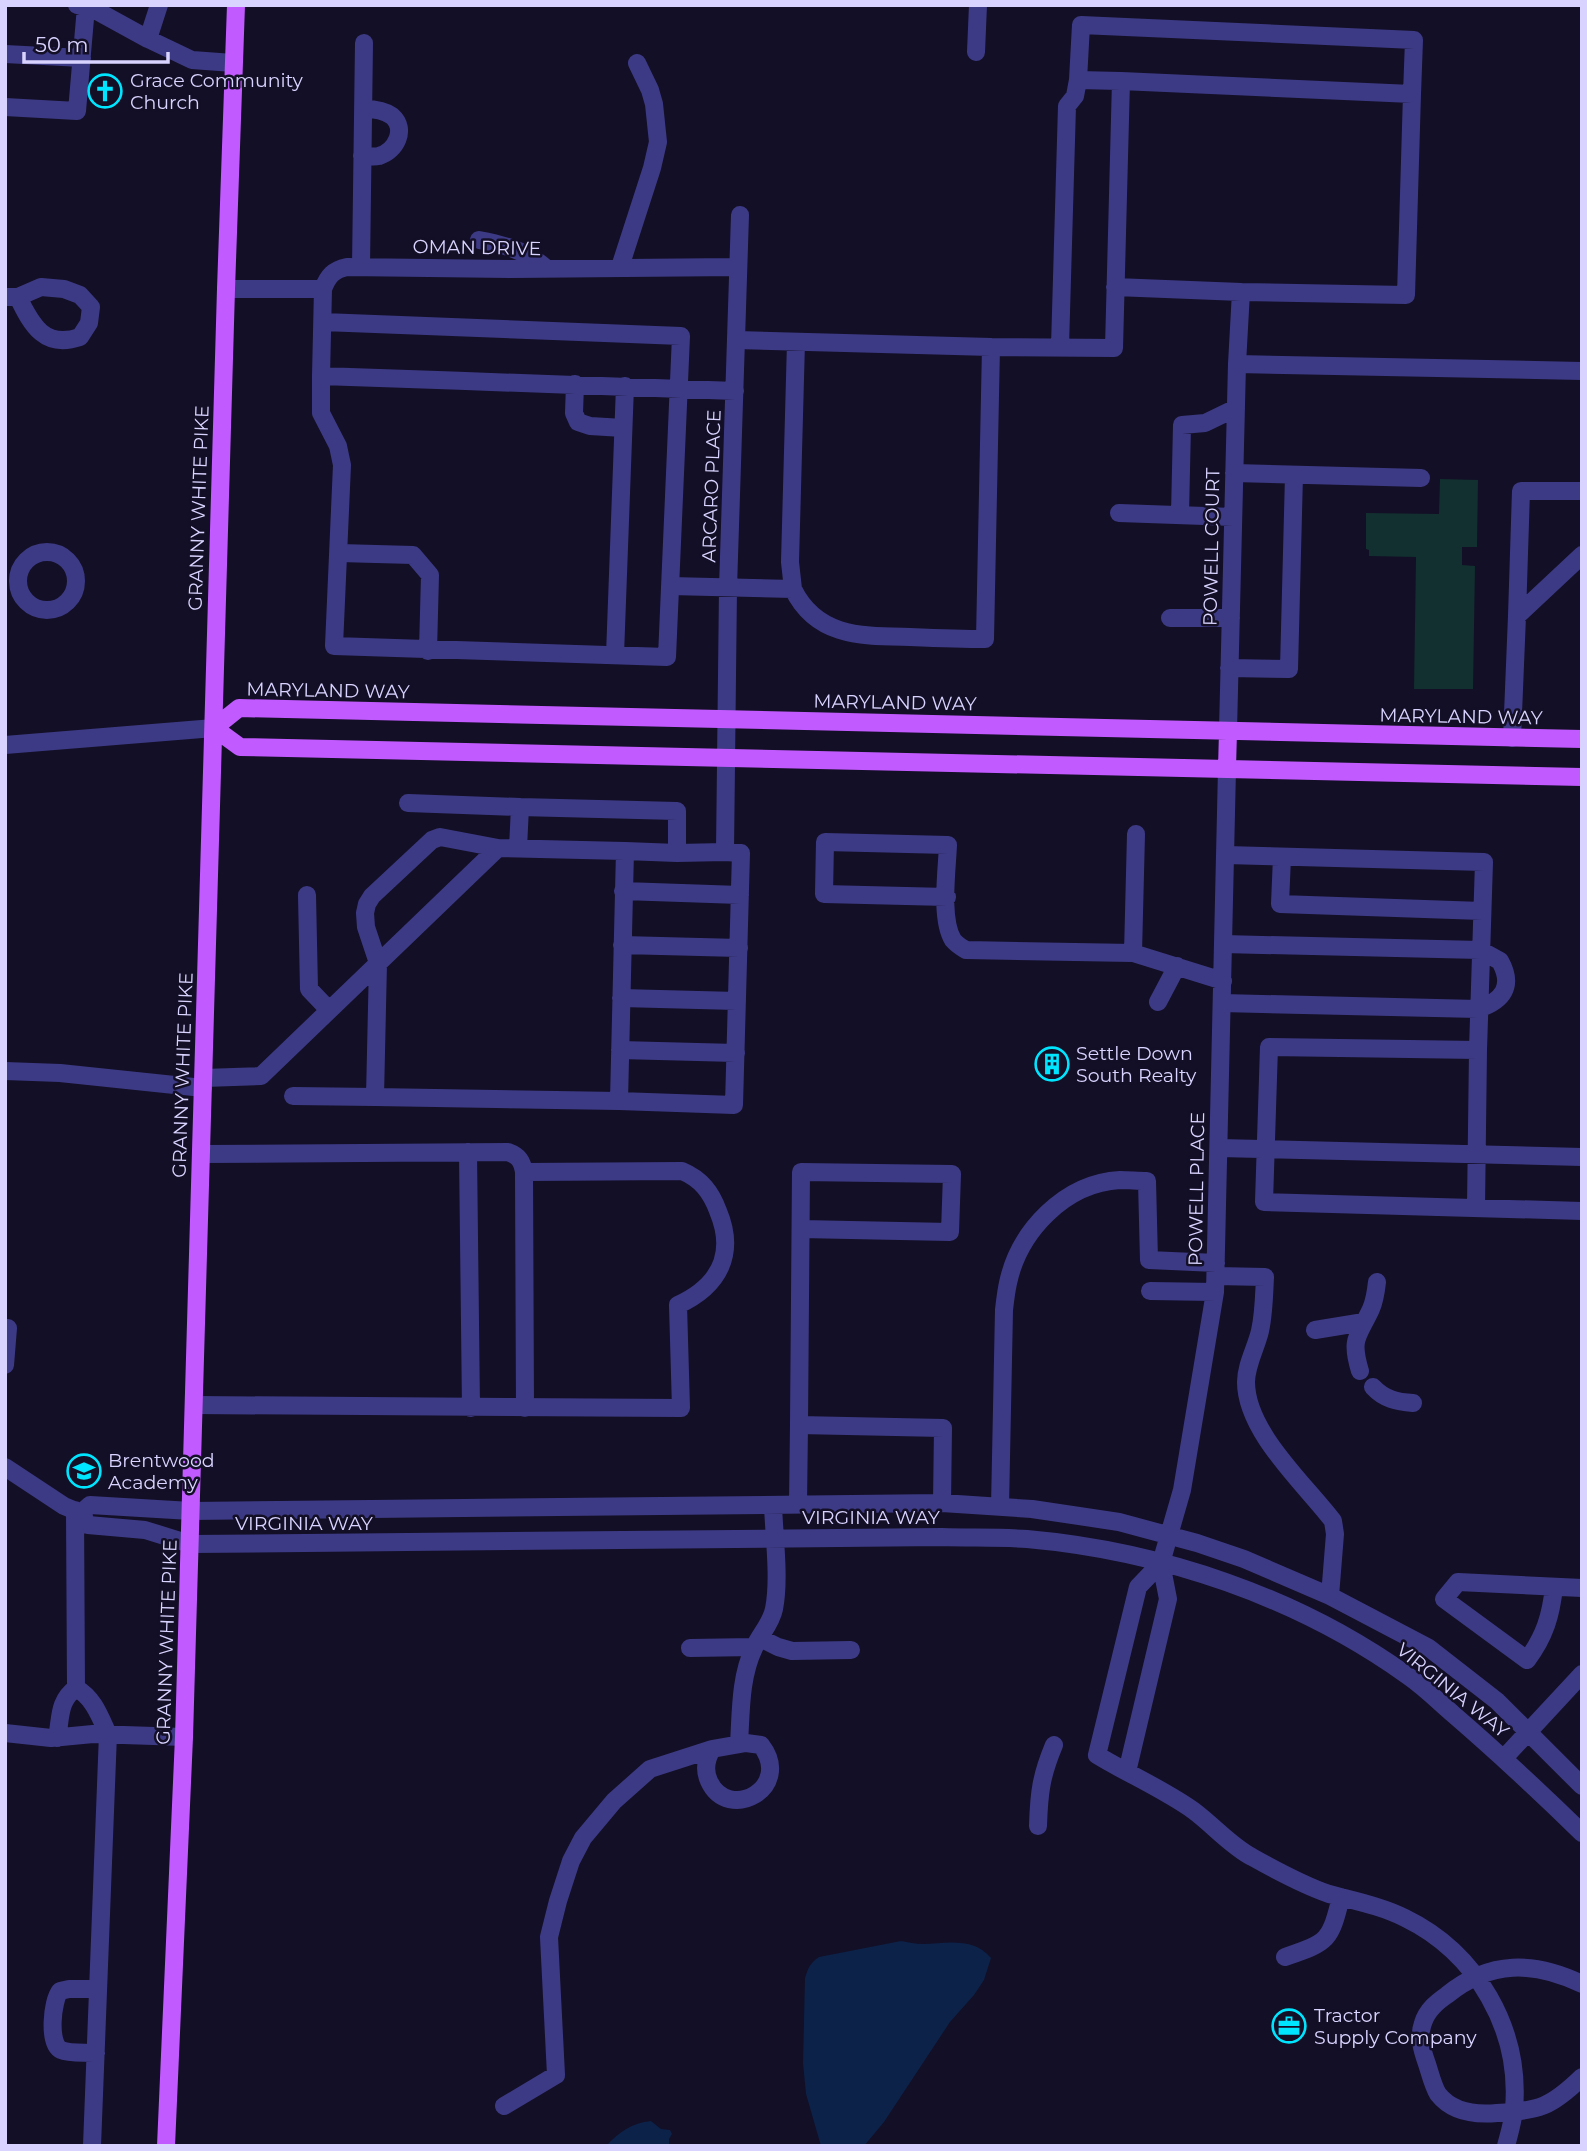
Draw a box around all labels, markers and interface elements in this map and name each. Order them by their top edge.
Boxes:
scale bar [24,21,168,65]
text: 50 m [35,32,89,57]
place label: Grace Community Church [130,69,304,114]
church icon: Grace Community Church [86,72,124,110]
street label: OMAN DRIVE [412,235,542,260]
street label: GRANNY WHITE PIKE [183,405,214,611]
street label: ARCARO PLACE [697,409,726,563]
street label: POWELL COURT [1199,468,1224,626]
street label: MARYLAND WAY [246,678,411,703]
street label: MARYLAND WAY [813,690,978,715]
street label: MARYLAND WAY [1379,704,1544,729]
street label: GRANNY WHITE PIKE [167,972,198,1178]
place label: Settle Down South Realty [1076,1042,1197,1087]
building icon: Settle Down South Realty [1033,1045,1071,1083]
street label: POWELL PLACE [1184,1112,1209,1266]
place label: Brentwood Academy [108,1449,215,1494]
school or university icon: Brentwood Academy [65,1452,103,1490]
street label: VIRGINIA WAY [802,1506,941,1529]
street label: VIRGINIA WAY [235,1512,374,1535]
street label: GRANNY WHITE PIKE [151,1539,182,1745]
street label: VIRGINIA WAY [1392,1638,1514,1743]
place label: Tractor Supply Company [1314,2004,1477,2049]
office icon: Tractor Supply Company [1270,2007,1308,2045]

